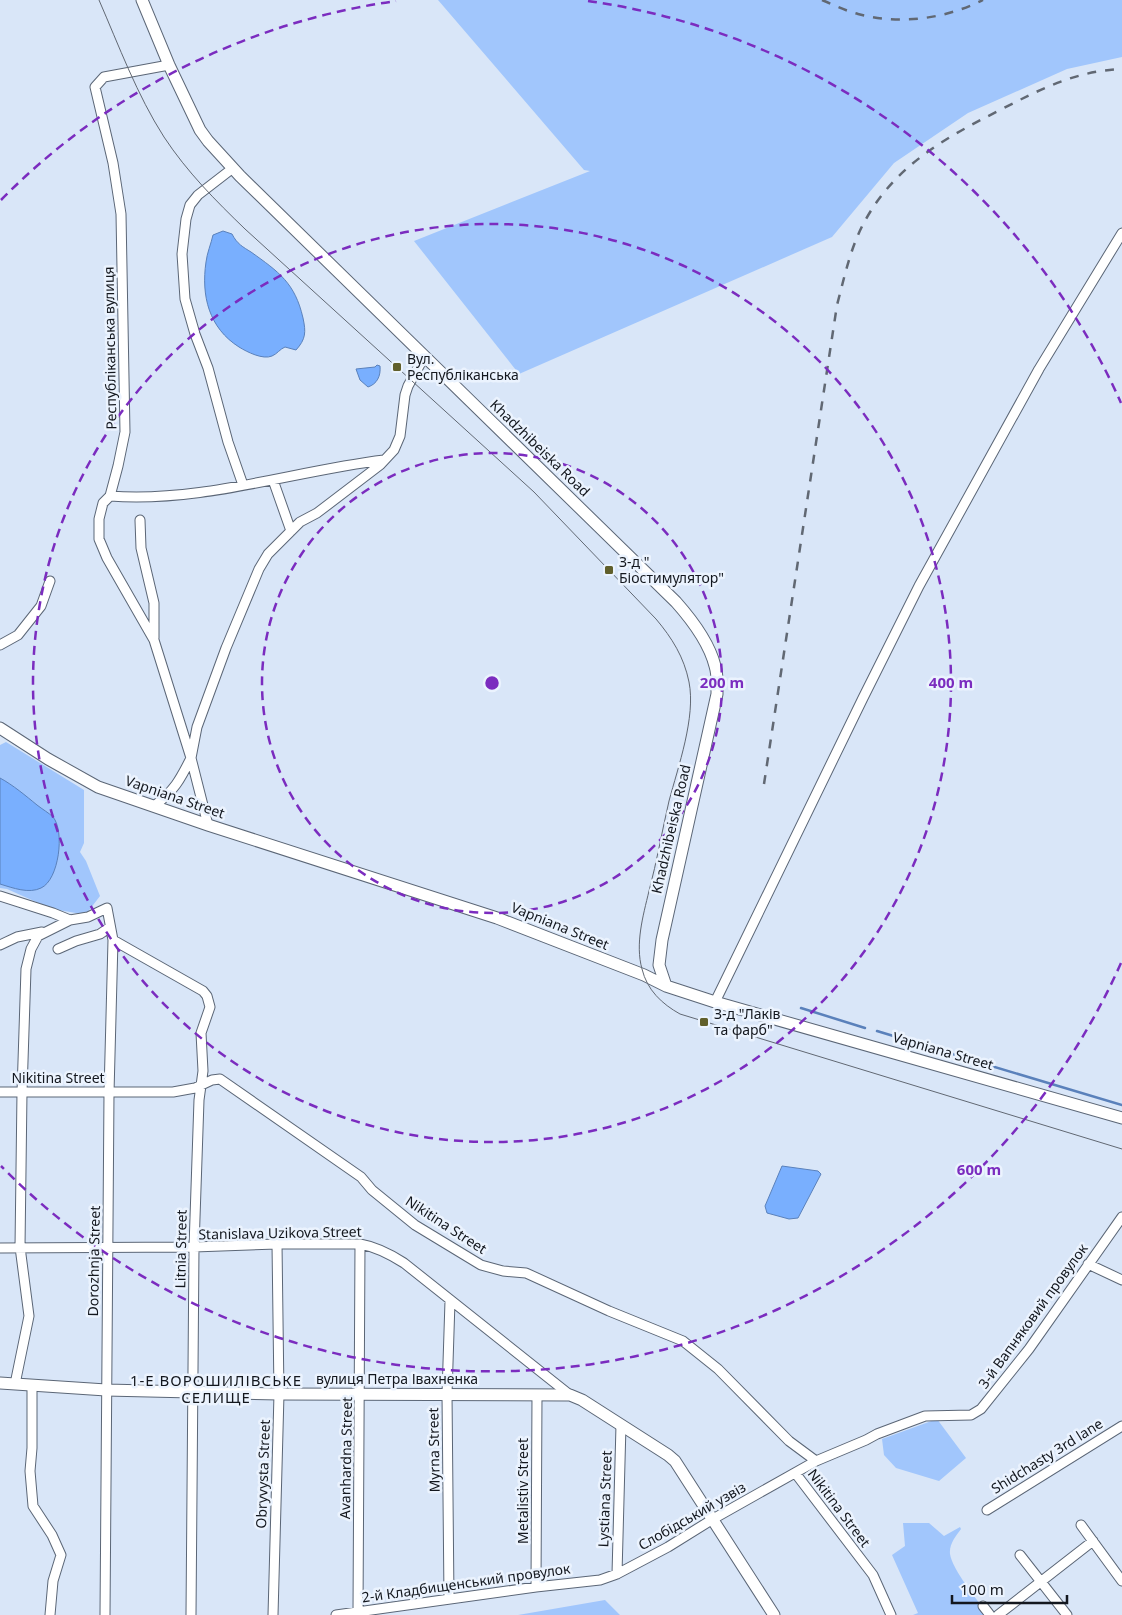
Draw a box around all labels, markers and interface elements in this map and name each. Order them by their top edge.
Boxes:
street label: Республіканська вулиця [99,266,120,430]
place label: Вул. Республіканська [407,349,519,384]
marker: Вул. Республіканська [391,361,403,373]
street label: Khadzhibeiska Road [486,395,594,500]
place label: З-д " Біостимулятор" [619,552,724,587]
marker: З-д " Біостимулятор" [603,564,615,576]
text: 200 m [700,672,744,692]
text: 400 m [929,672,973,692]
centre of rings [483,674,501,692]
street label: Khadzhibeiska Road [646,762,695,895]
street label: Vapniana Street [123,771,227,822]
street label: Vapniana Street [508,897,612,954]
place label: З-д "Лаків та фарб" [714,1004,781,1039]
marker: З-д "Лаків та фарб" [698,1016,710,1028]
street label: Vapniana Street [891,1027,996,1074]
street label: Nikitina Street [11,1068,105,1087]
text: 600 m [957,1159,1001,1179]
street label: Nikitina Street [402,1191,491,1258]
street label: Dorozhnja Street [83,1206,104,1316]
street label: Litnia Street [170,1209,191,1289]
street label: Stanislava Uzikova Street [198,1222,362,1243]
street label: 3-й Вапняковий провулок [974,1239,1092,1392]
street label: вулиця Петра Івахненка [316,1369,478,1388]
district label: 1-Е ВОРОШИЛІВСЬКЕ СЕЛИЩЕ [130,1370,302,1407]
street label: Avanhardna Street [335,1397,356,1519]
street label: Myrna Street [423,1407,444,1493]
street label: Shidchasty 3rd lane [987,1414,1106,1498]
street label: Obryvysta Street [251,1419,274,1529]
street label: Metalistiv Street [513,1438,532,1544]
street label: Lystiana Street [593,1450,616,1548]
street label: Nikitina Street [804,1465,875,1551]
street label: Слобідський узвіз [634,1477,749,1554]
street label: 2-й Кладбищенський провулок [360,1558,572,1607]
scale bar [952,1572,1067,1604]
text: 100 m [960,1579,1004,1599]

